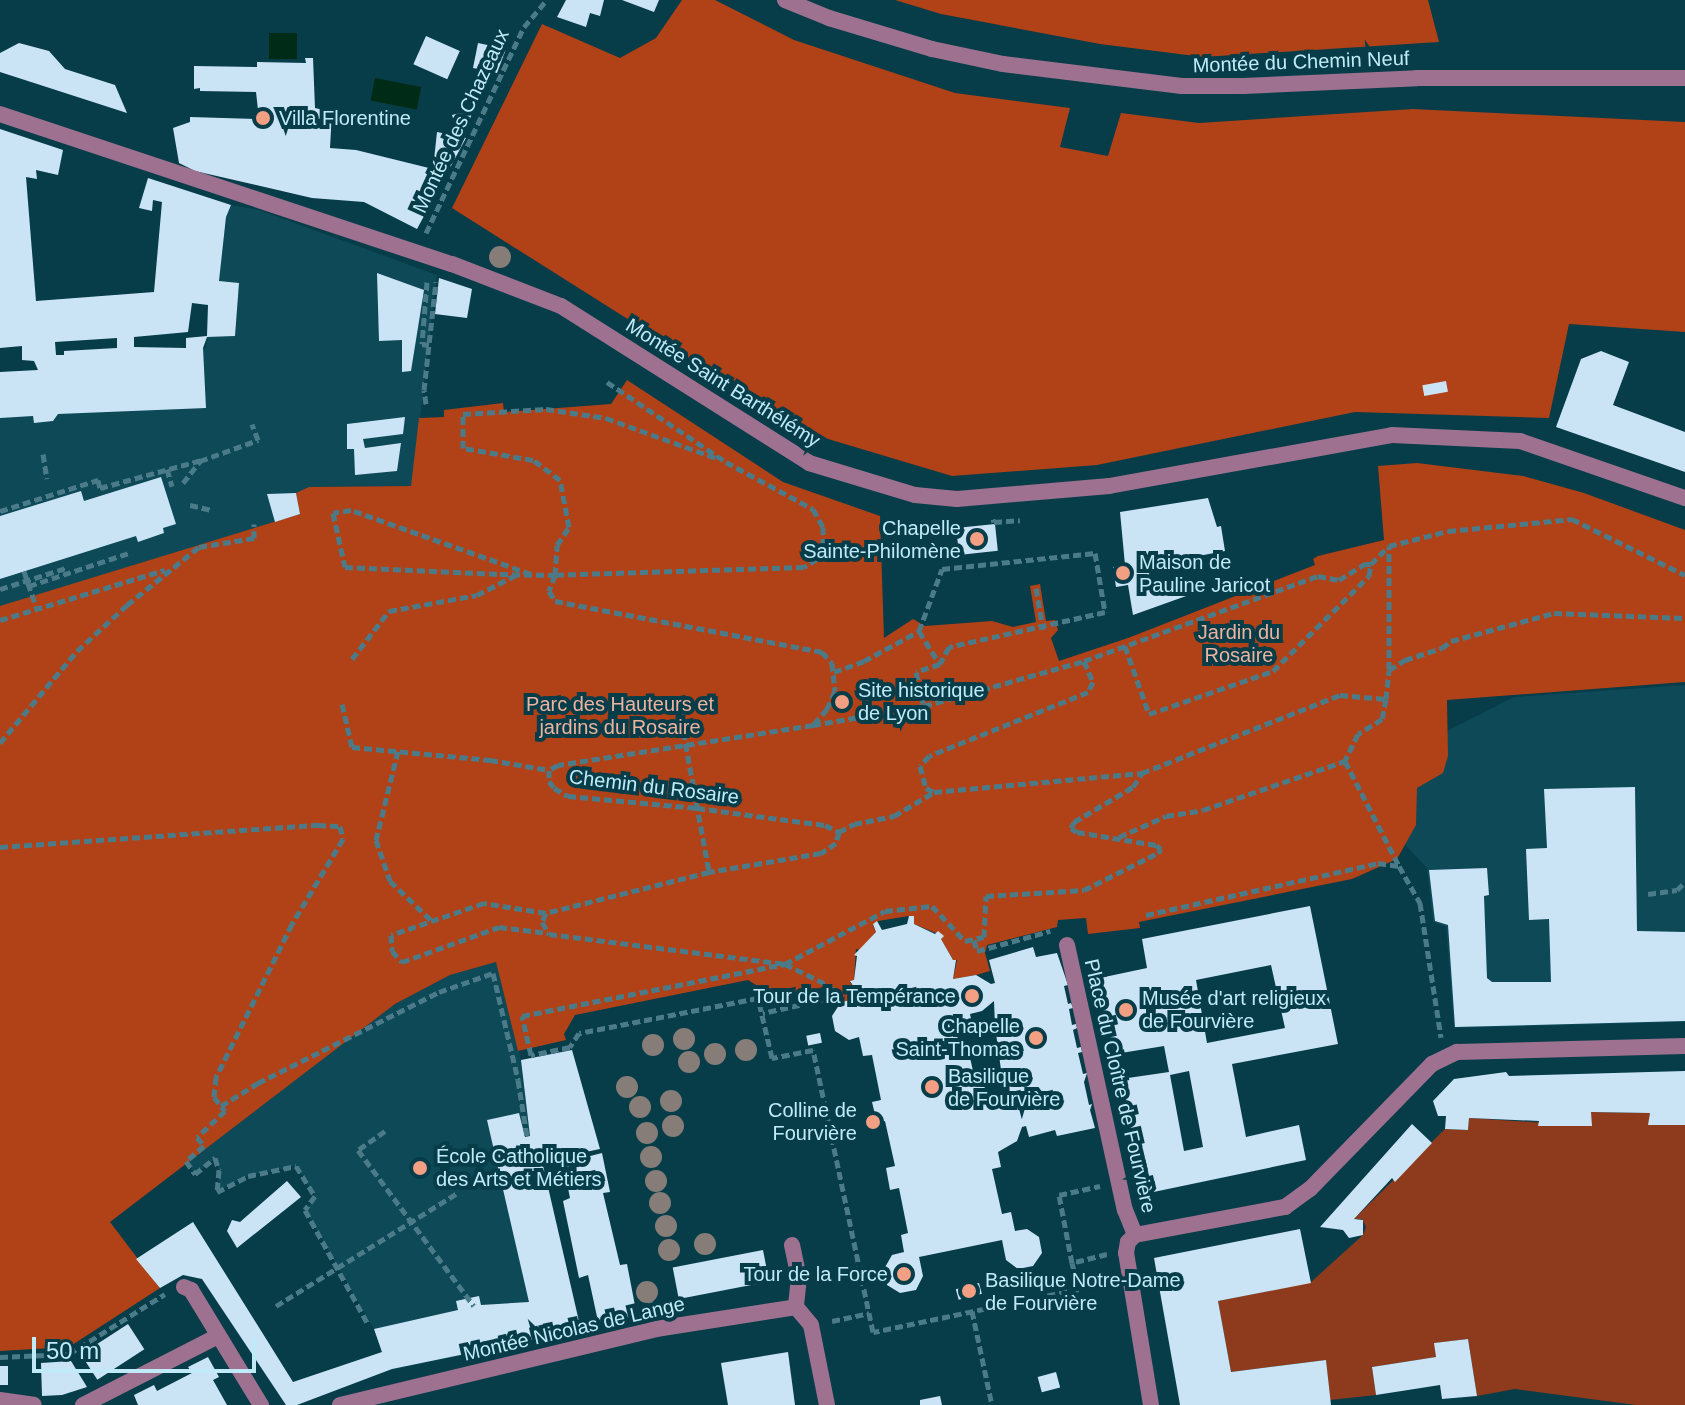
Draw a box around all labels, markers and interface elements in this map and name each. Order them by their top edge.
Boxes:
street label: Montée des Chazeaux [408,25,514,217]
street label: Montée du Chemin Neuf [1192,46,1410,78]
place label: Villa Florentine [279,106,411,130]
marker: Villa Florentine [254,109,272,127]
street label: Montée Saint Barthélémy [621,313,825,453]
place label: Chapelle Sainte-Philomène [803,516,961,563]
marker: Chapelle Sainte-Philomène [968,530,986,548]
place label: Maison de Pauline Jaricot [1139,550,1270,597]
marker: Maison de Pauline Jaricot [1114,564,1132,582]
park label: Jardin du Rosaire [1198,620,1280,667]
place label: Site historique de Lyon [858,678,985,725]
park label: Parc des Hauteurs et jardins du Rosaire [526,693,714,740]
marker: Site historique de Lyon [833,693,851,711]
street label: Chemin du Rosaire [568,765,740,809]
street label: Place du Cloître de Fourvière [1079,957,1161,1215]
place label: Tour de la Tempérance [753,984,956,1008]
place label: Musée d'art religieux de Fourvière [1142,986,1326,1033]
marker: Tour de la Tempérance [963,987,981,1005]
marker: Musée d'art religieux de Fourvière [1117,1001,1135,1019]
place label: Chapelle Saint-Thomas [896,1014,1020,1061]
marker: Chapelle Saint-Thomas [1027,1029,1045,1047]
place label: Basilique de Fourvière [948,1064,1060,1111]
marker: Basilique de Fourvière [923,1078,941,1096]
place label: Colline de Fourvière [768,1098,857,1145]
marker: Colline de Fourvière [864,1113,882,1131]
place label: École Catholique des Arts et Métiers [436,1144,603,1191]
marker: École Catholique des Arts et Métiers [411,1159,429,1177]
place label: Tour de la Force [743,1262,888,1286]
marker: Tour de la Force [895,1265,913,1283]
place label: Basilique Notre-Dame de Fourvière [985,1268,1181,1315]
marker: Basilique Notre-Dame de Fourvière [960,1282,978,1300]
street label: Montée Nicolas de Lange [461,1292,687,1366]
scale bar [36,1321,260,1371]
text: 50 m [46,1337,99,1364]

